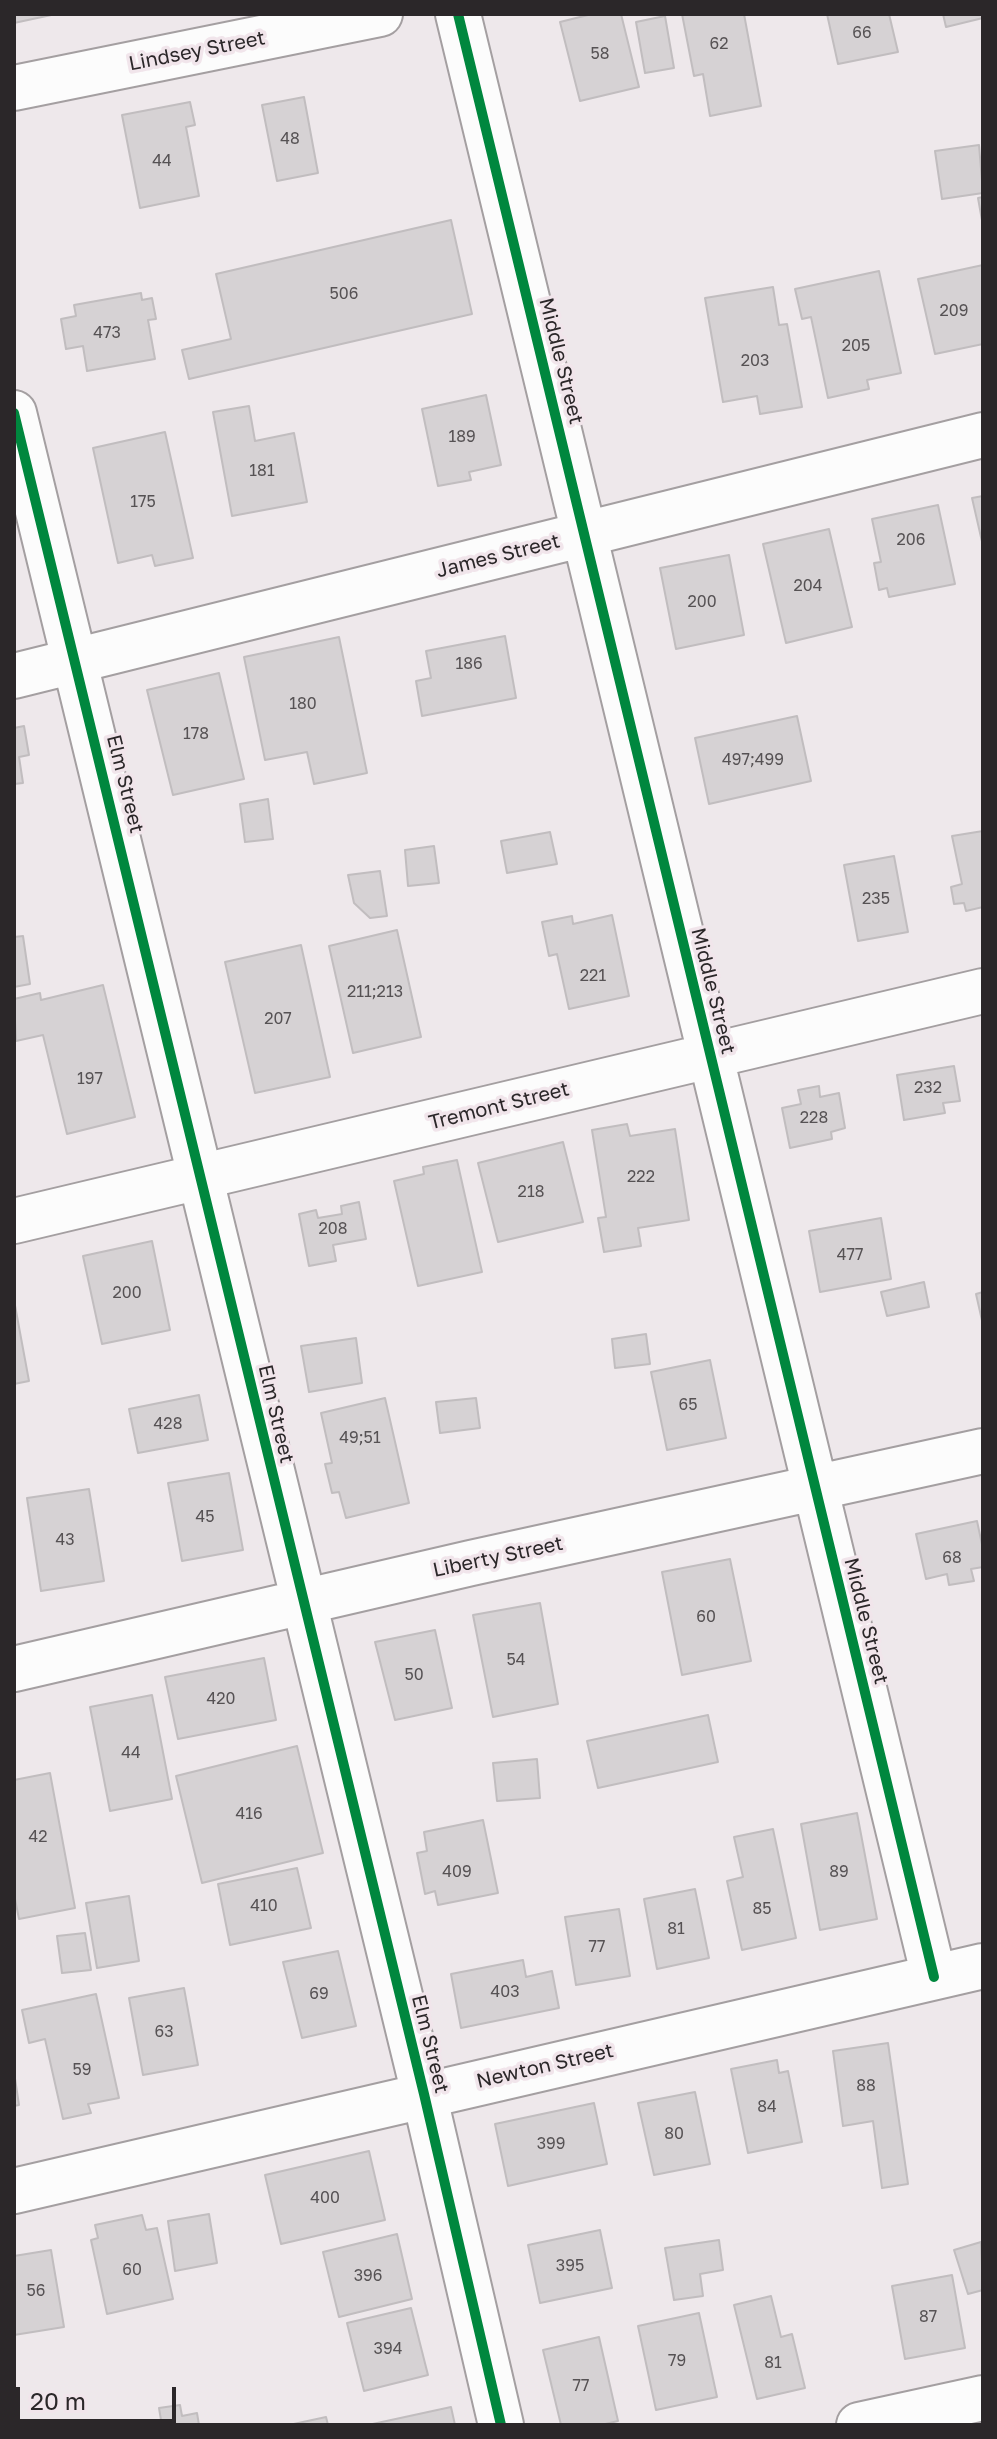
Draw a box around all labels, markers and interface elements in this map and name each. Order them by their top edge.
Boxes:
house number: 66 [852,23,872,43]
street label: Lindsey Street [127,26,267,76]
house number: 62 [710,34,728,54]
house number: 58 [590,44,610,64]
house number: 48 [280,129,300,149]
house number: 44 [152,151,172,171]
house number: 506 [330,284,358,304]
street label: Middle Street [534,295,588,427]
house number: 209 [940,301,968,321]
house number: 473 [93,323,121,343]
house number: 205 [842,336,870,356]
house number: 203 [741,351,769,371]
house number: 189 [448,427,476,447]
house number: 181 [249,461,275,481]
house number: 175 [130,492,156,512]
street label: James Street [434,529,562,583]
house number: 206 [897,530,925,550]
house number: 204 [794,576,822,596]
house number: 200 [687,592,717,612]
house number: 186 [455,654,483,674]
house number: 180 [289,694,317,714]
house number: 178 [183,724,209,744]
street label: Elm Street [101,732,149,836]
house number: 497;499 [722,750,784,770]
house number: 235 [862,889,890,909]
street label: Middle Street [686,925,740,1057]
house number: 221 [580,966,606,986]
house number: 211;213 [347,982,403,1002]
house number: 207 [264,1009,292,1029]
house number: 197 [77,1069,103,1089]
street label: Tremont Street [426,1077,572,1135]
house number: 232 [914,1078,942,1098]
house number: 228 [800,1108,828,1128]
house number: 222 [627,1167,655,1187]
house number: 218 [518,1182,544,1202]
house number: 208 [319,1219,347,1239]
house number: 477 [837,1245,863,1265]
house number: 200 [112,1283,142,1303]
street label: Elm Street [253,1362,299,1466]
house number: 65 [679,1395,697,1415]
house number: 428 [154,1414,182,1434]
house number: 49;51 [339,1428,381,1448]
house number: 45 [195,1507,215,1527]
house number: 43 [55,1530,75,1550]
street label: Liberty Street [431,1531,565,1583]
house number: 68 [942,1548,962,1568]
street label: Middle Street [839,1555,893,1687]
house number: 60 [696,1607,716,1627]
house number: 54 [506,1650,526,1670]
house number: 50 [404,1665,424,1685]
house number: 420 [207,1689,235,1709]
house number: 44 [121,1743,141,1763]
house number: 416 [235,1804,263,1824]
house number: 42 [28,1827,48,1847]
house number: 409 [442,1862,472,1882]
house number: 89 [829,1862,849,1882]
house number: 410 [250,1896,278,1916]
house number: 85 [752,1899,772,1919]
house number: 81 [667,1919,685,1939]
house number: 77 [589,1937,605,1957]
house number: 403 [490,1982,520,2002]
house number: 69 [309,1984,329,2004]
street label: Elm Street [406,1992,454,2096]
house number: 63 [154,2022,174,2042]
street label: Newton Street [474,2039,616,2093]
house number: 59 [73,2060,91,2080]
house number: 88 [856,2076,876,2096]
house number: 84 [757,2097,777,2117]
house number: 80 [664,2124,684,2144]
house number: 399 [537,2134,565,2154]
house number: 400 [310,2188,340,2208]
house number: 395 [556,2256,584,2276]
house number: 60 [122,2260,142,2280]
house number: 396 [354,2266,382,2286]
house number: 56 [27,2281,45,2301]
house number: 87 [919,2307,937,2327]
house number: 394 [374,2339,402,2359]
house number: 79 [668,2351,686,2371]
house number: 81 [764,2353,782,2373]
scale bar [20,2371,180,2421]
house number: 77 [573,2376,589,2396]
text: 20 m [30,2386,86,2415]

